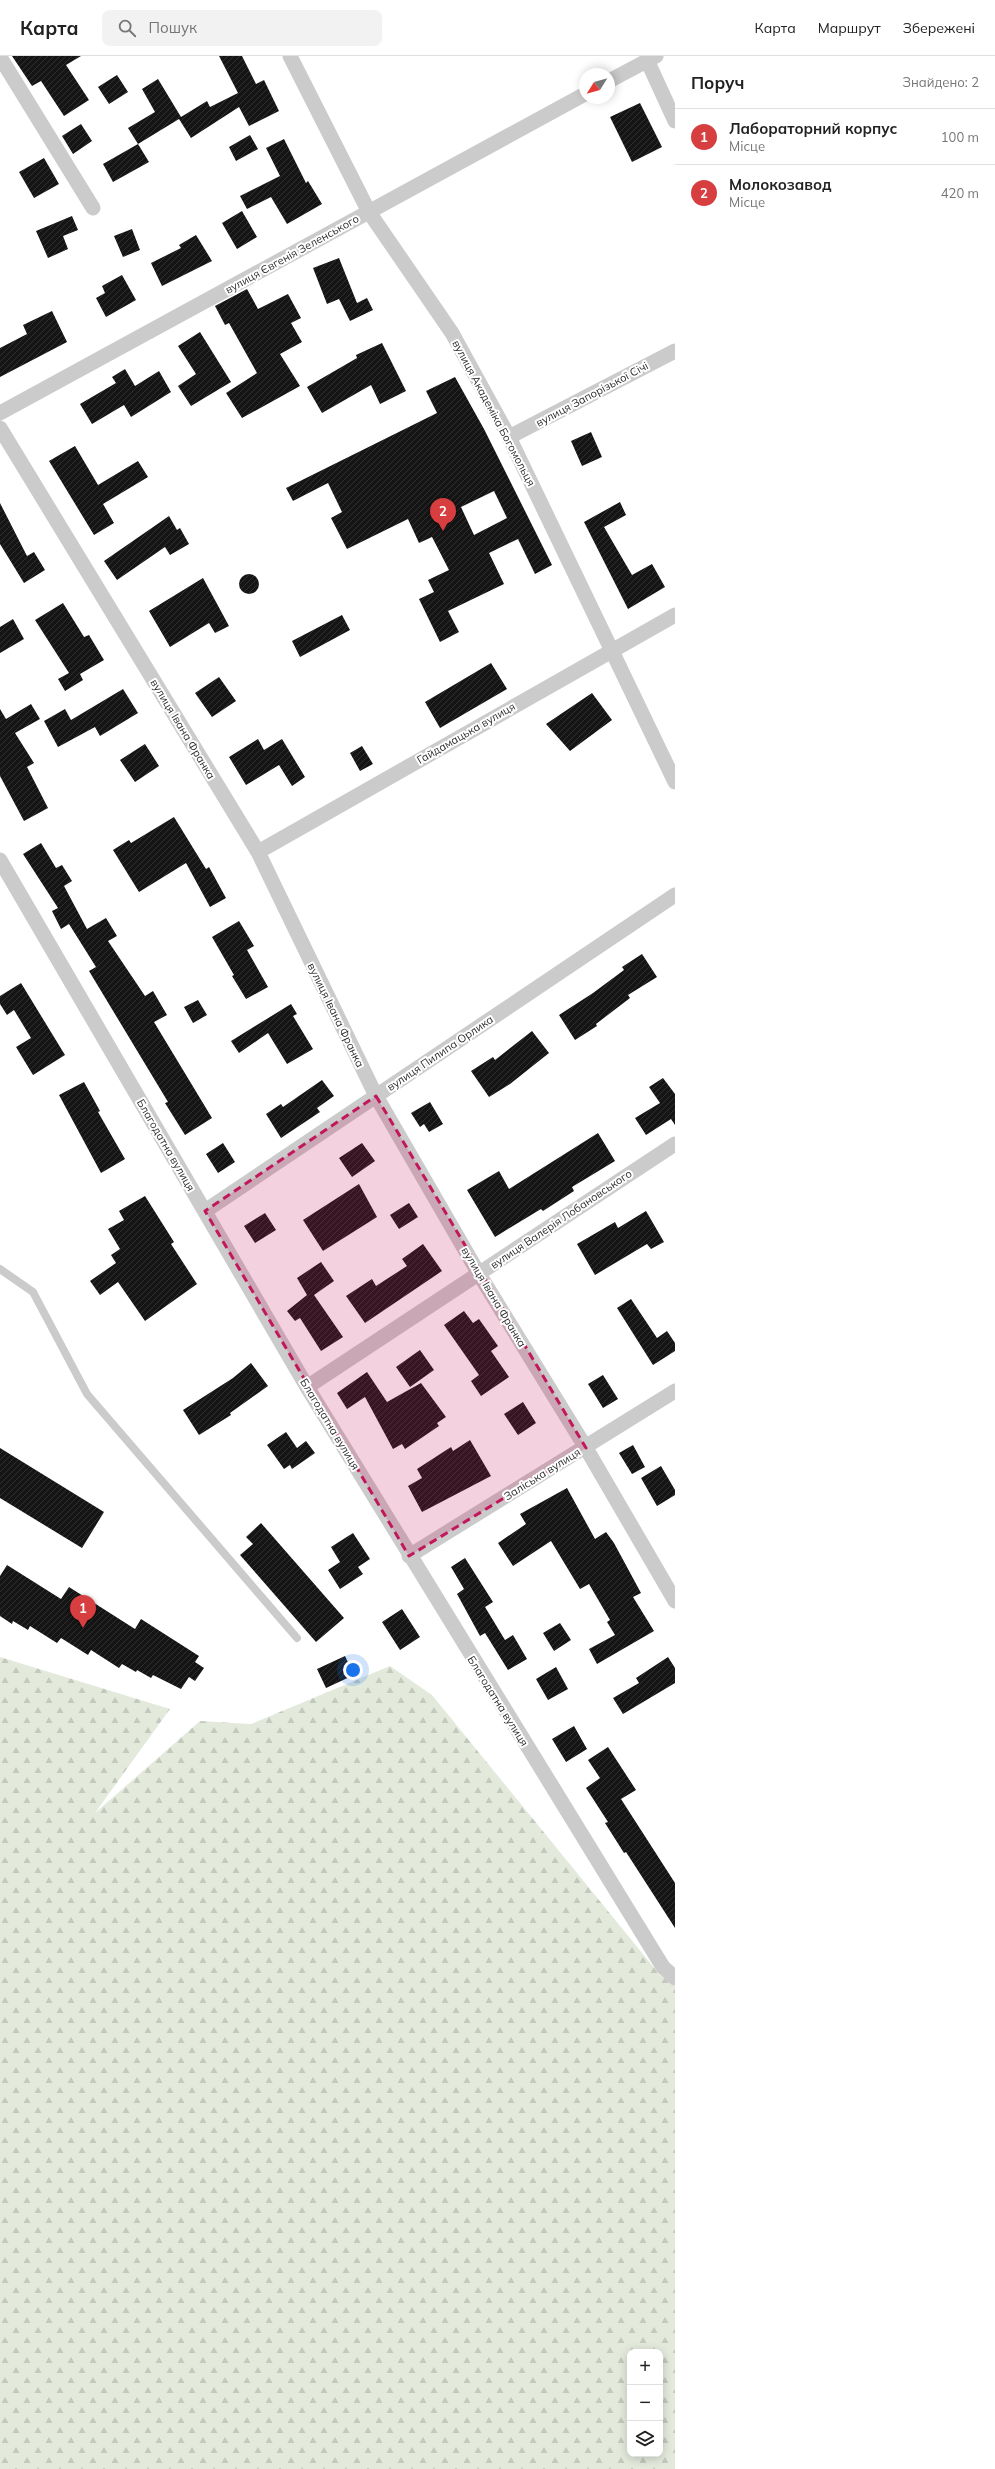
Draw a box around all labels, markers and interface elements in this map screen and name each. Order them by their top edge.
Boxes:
search box [102,10,382,46]
text: Карта [20,16,78,40]
icon: search [116,17,138,39]
text: Пошук [148,18,197,37]
text: Карта [755,19,796,37]
text: Маршрут [818,19,881,37]
text: Збережені [903,19,975,37]
north arrow [579,68,615,104]
text: Поруч [691,72,744,93]
text: Знайдено: 2 [902,74,979,90]
text: Лабораторний корпус [729,119,897,138]
text: 1 [700,129,708,145]
text: 100 m [941,129,979,145]
text: Місце [729,138,765,154]
text: Молокозавод [729,175,832,194]
text: 2 [700,185,708,201]
text: 420 m [941,185,979,201]
text: Місце [729,194,765,210]
street label: вулиця Євгенія Зеленського [223,211,361,297]
street label: вулиця Академіка Богомольця [449,337,539,489]
street label: вулиця Запорізької Січі [533,358,651,430]
pin: 2 [430,498,456,531]
street label: вулиця Івана Франка [148,676,218,782]
street label: Гайдамацька вулиця [414,699,518,767]
street label: вулиця Івана Франка [305,961,367,1069]
street label: вулиця Пилипа Орлика [384,1012,496,1094]
street label: Благодатна вулиця [134,1096,198,1194]
street label: вулиця Валерія Лобановського [488,1166,634,1272]
street label: вулиця Івана Франка [459,1244,529,1350]
street label: Благодатна вулиця [297,1376,363,1472]
street label: Заліська вулиця [501,1445,583,1503]
pin: 1 [70,1595,96,1628]
street label: Благодатна вулиця [465,1653,531,1749]
your location [343,1660,363,1680]
map controls [627,2349,663,2457]
button: + [627,2349,663,2385]
button: − [627,2385,663,2421]
button: layers [627,2421,663,2457]

